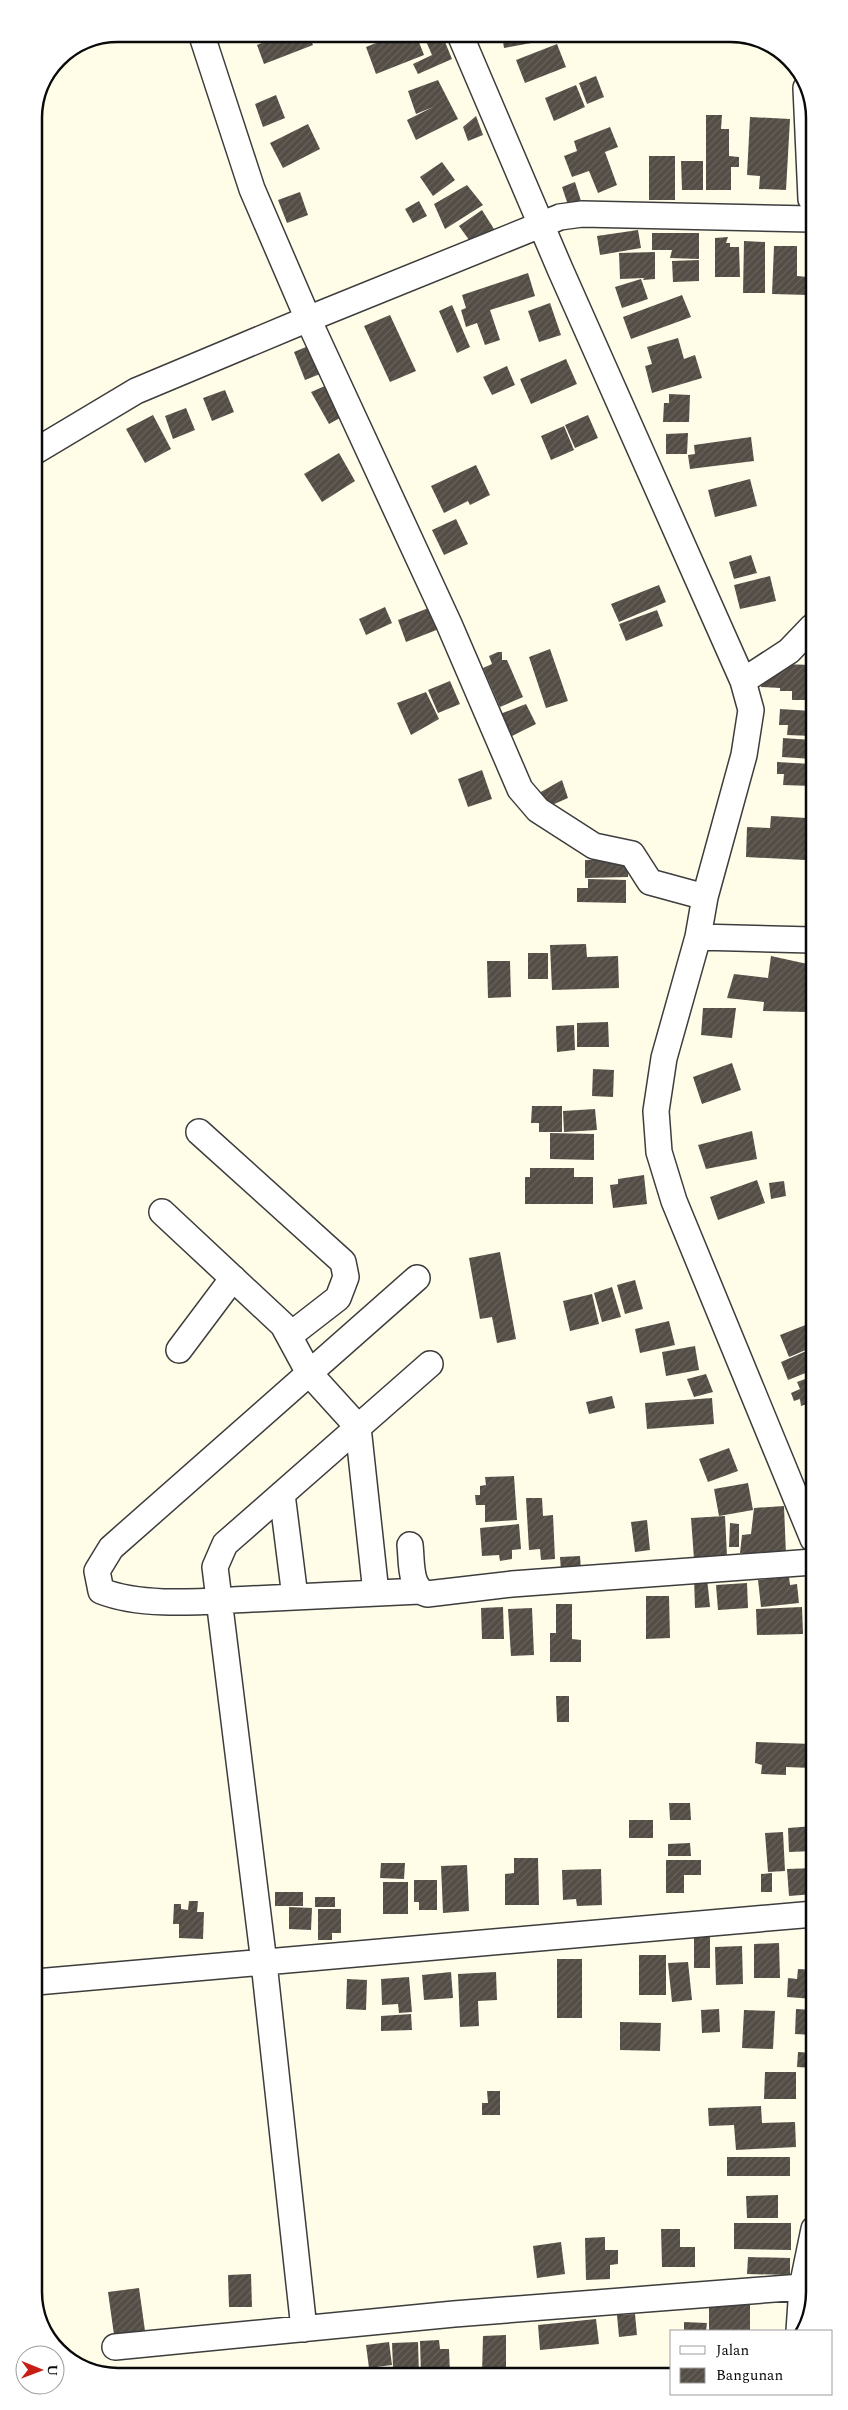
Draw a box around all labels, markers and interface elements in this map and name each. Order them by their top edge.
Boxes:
legend [670,2330,833,2395]
text: Jalan [716,2339,749,2362]
north arrow [15,2345,65,2395]
text: U [42,2364,63,2377]
text: Bangunan [716,2364,783,2387]

